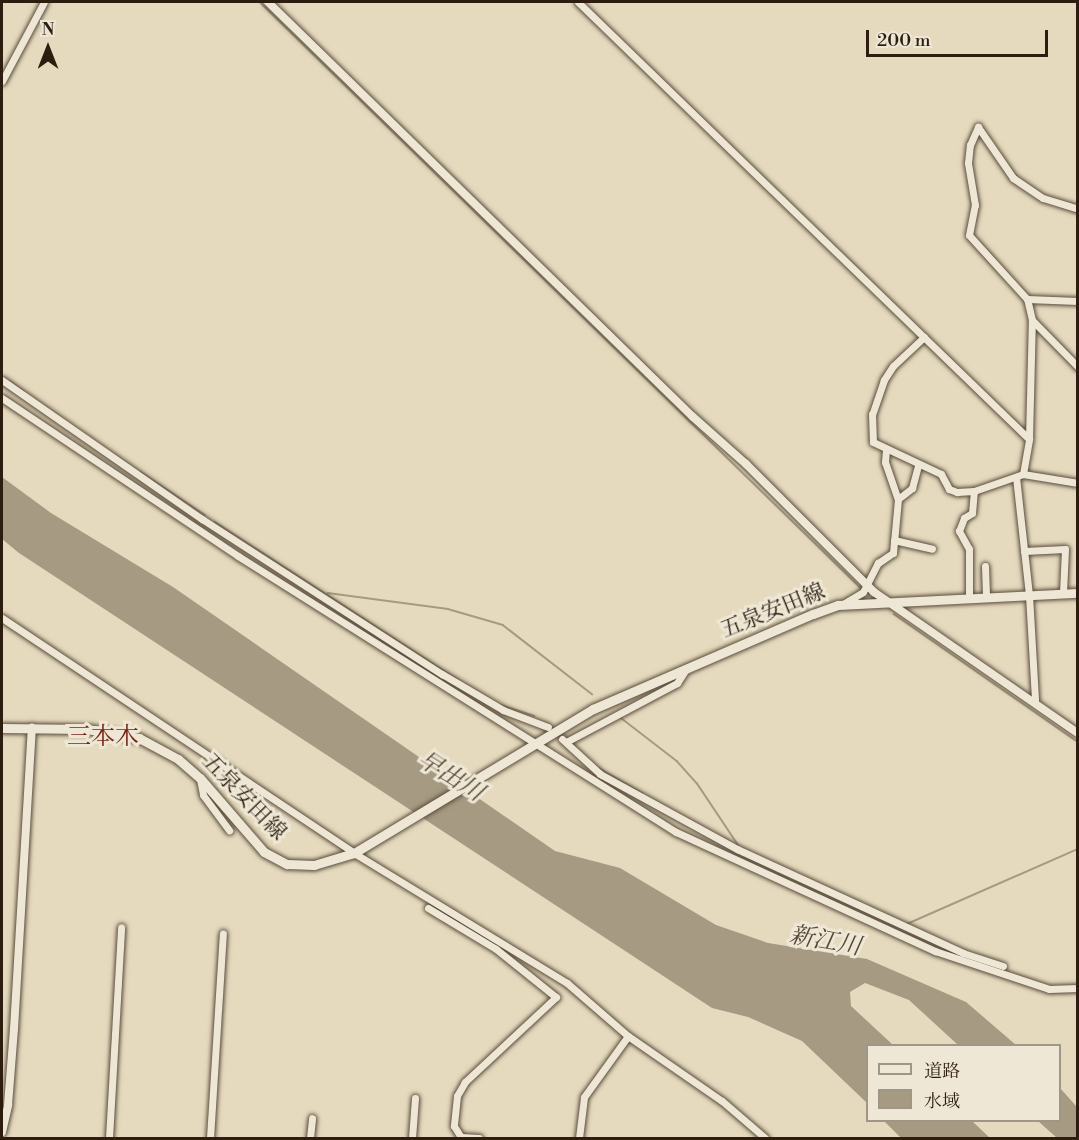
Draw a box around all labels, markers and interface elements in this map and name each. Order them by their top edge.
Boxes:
north arrow [18,18,78,78]
scale bar [869,18,1050,56]
text: N [42,20,54,40]
text: 200 m [877,29,931,52]
street label: 五泉安田線 [717,578,829,644]
district label: 三本木 [67,724,139,752]
water label: 早出川 [412,746,488,808]
street label: 五泉安田線 [196,748,292,846]
water label: 新江川 [787,922,863,962]
legend [866,1044,1061,1122]
text: 道路 [924,1060,960,1083]
text: 水域 [924,1090,960,1113]

